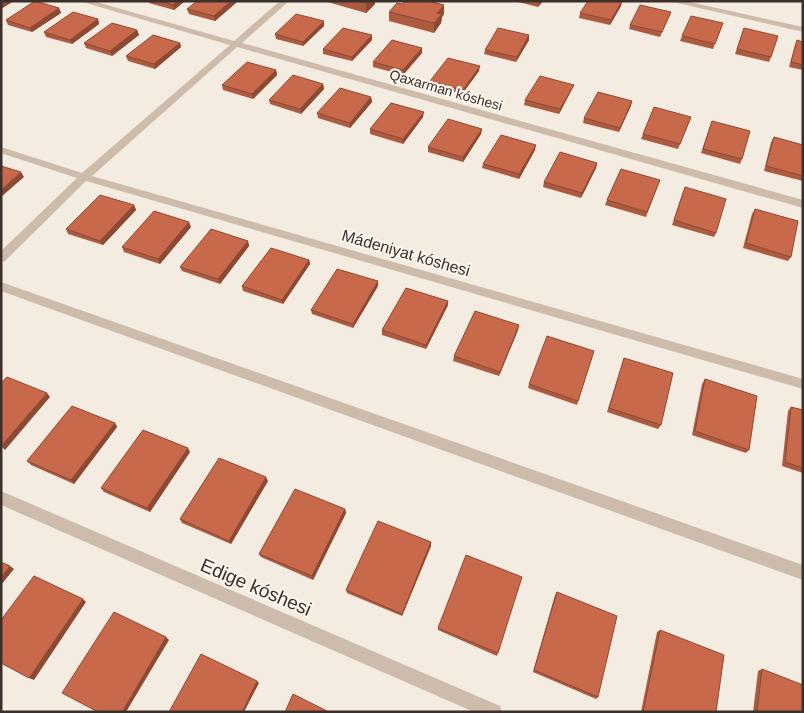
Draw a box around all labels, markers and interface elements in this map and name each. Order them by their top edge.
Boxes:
street label: Qaxarman kóshesi [388,66,504,114]
street label: Mádeniyat kóshesi [340,227,472,279]
street label: Edige kóshesi [197,554,315,620]

